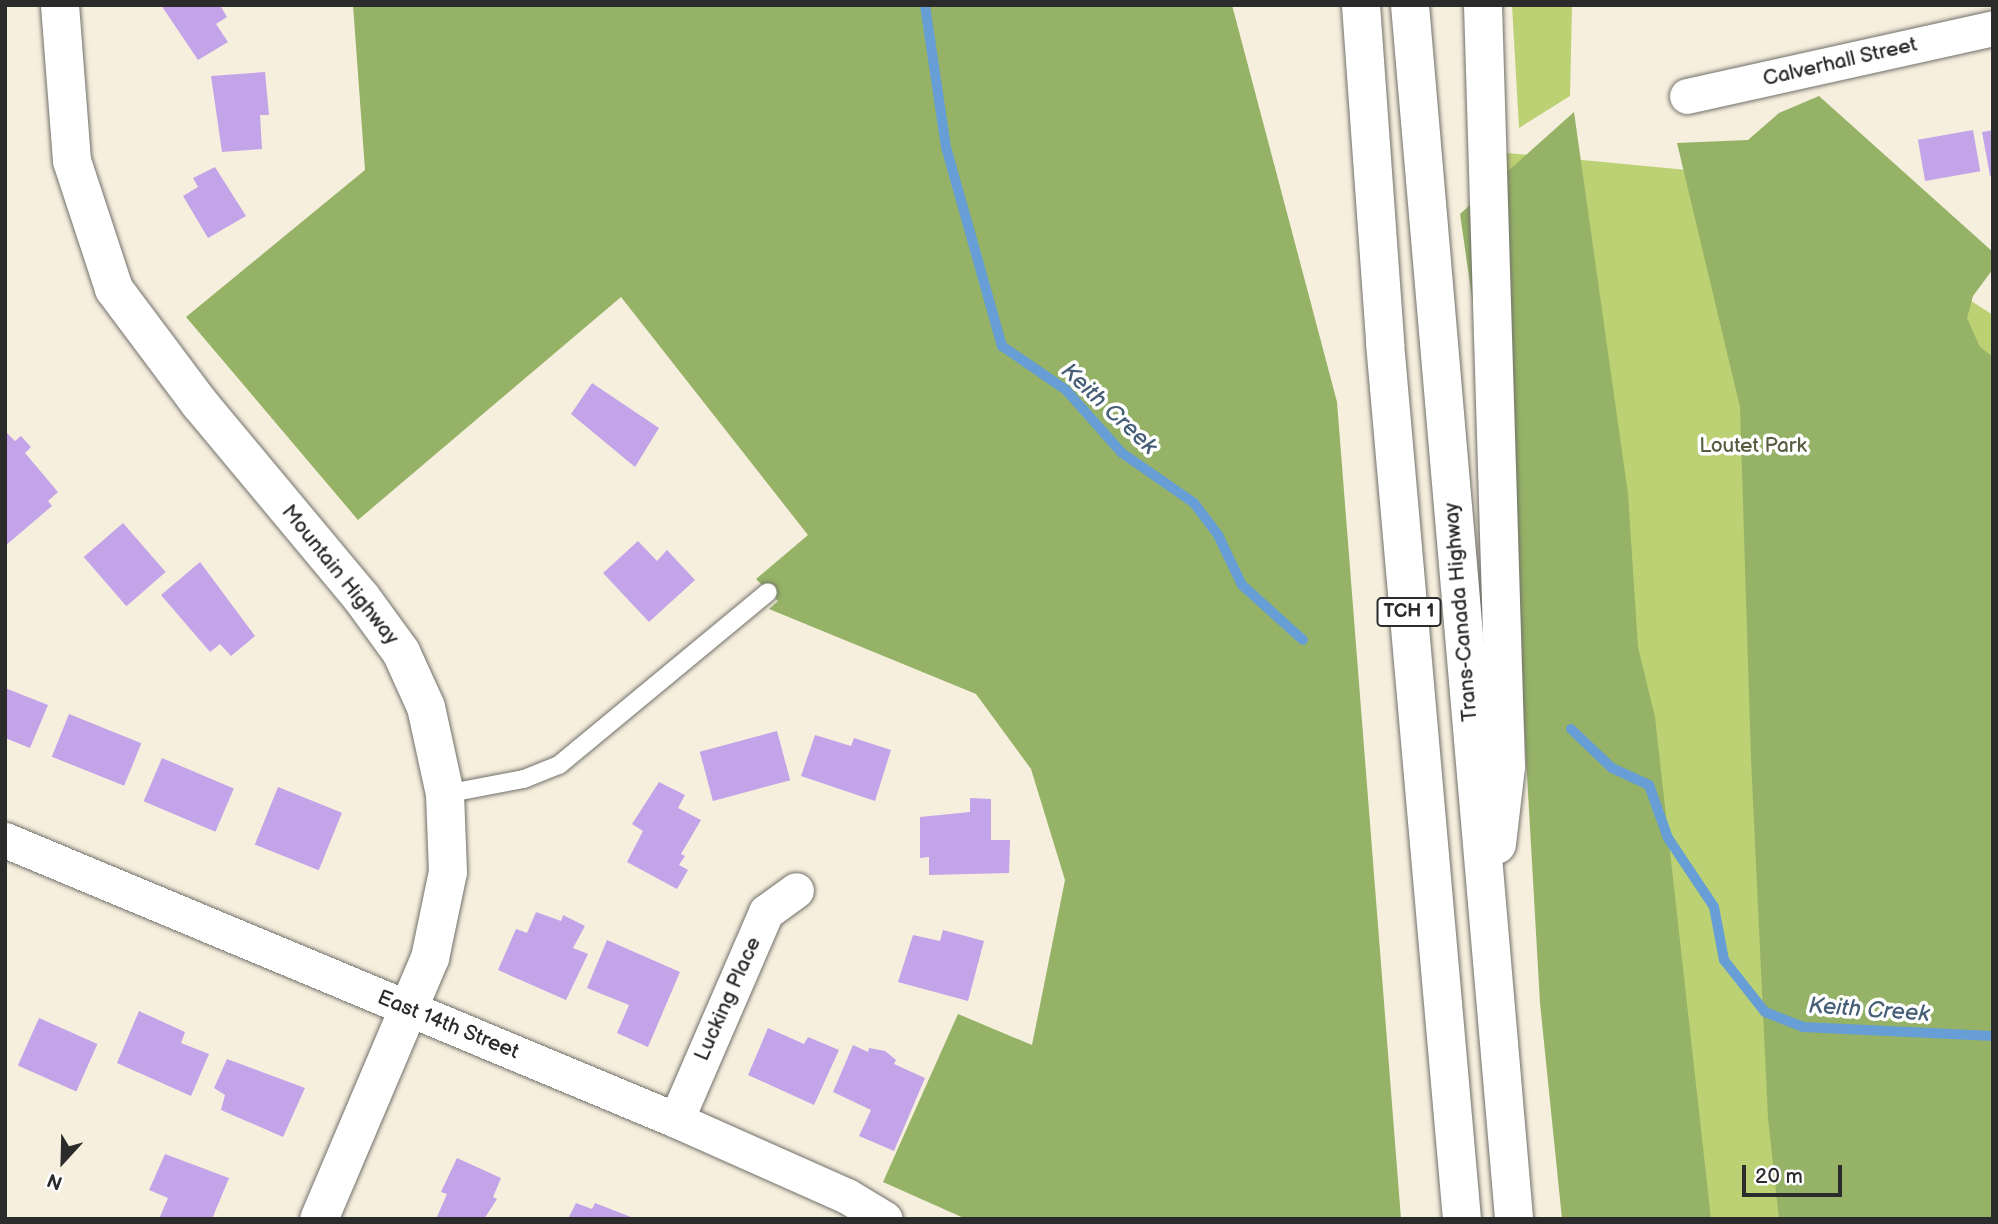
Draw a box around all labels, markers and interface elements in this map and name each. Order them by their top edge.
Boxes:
street label: Calverhall Street [1760,32,1920,92]
water label: Keith Creek [1055,358,1163,460]
park label: Loutet Park [1699,433,1807,459]
street label: Mountain Highway [276,500,404,650]
street label: Trans-Canada Highway [1439,501,1483,723]
road number: TCH 1 [1376,596,1442,628]
street label: Lucking Place [689,933,767,1065]
street label: East 14th Street [373,985,523,1065]
water label: Keith Creek [1808,992,1930,1028]
north arrow [28,1126,98,1196]
scale bar [1746,1150,1846,1194]
text: 20 m [1755,1164,1803,1189]
text: N [44,1168,66,1194]

